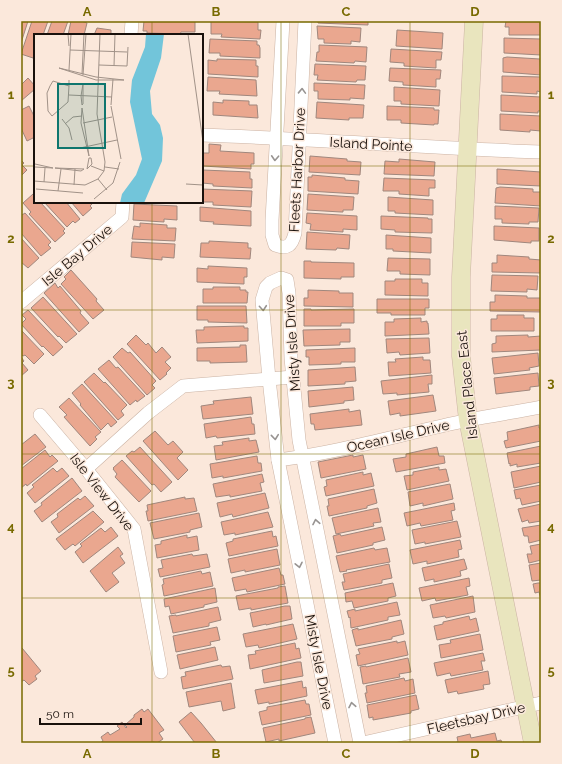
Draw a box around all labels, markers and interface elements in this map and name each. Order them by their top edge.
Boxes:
text: A [83,4,92,19]
text: B [212,4,221,19]
text: C [342,4,351,19]
text: D [470,4,480,19]
inset map [34,34,203,203]
text: 1 [8,87,15,102]
text: 1 [548,87,555,102]
one-way arrow [298,88,306,94]
street label: Fleets Harbor Drive [286,107,308,233]
street label: Island Pointe [329,134,413,154]
one-way arrow [270,155,279,161]
street label: Isle Bay Drive [39,221,115,289]
text: 2 [7,231,15,246]
text: 2 [547,231,555,246]
street label: Misty Isle Drive [281,294,303,392]
one-way arrow [258,305,267,311]
street label: Island Place East [453,330,481,440]
text: 3 [7,375,15,390]
text: 3 [547,375,555,390]
street label: Ocean Isle Drive [345,416,451,456]
one-way arrow [271,434,280,440]
street label: Isle View Drive [67,450,137,534]
text: 4 [7,519,15,534]
one-way arrow [312,519,321,525]
text: 4 [547,519,555,534]
one-way arrow [295,562,303,568]
street label: Misty Isle Drive [302,613,336,711]
text: 5 [7,663,15,678]
text: 5 [547,663,555,678]
street label: Fleetsbay Drive [425,699,527,737]
scale bar [40,700,141,726]
one-way arrow [349,702,357,708]
text: 50 m [46,707,74,721]
text: A [83,746,92,761]
text: B [212,746,221,761]
text: C [342,746,351,761]
text: D [470,746,480,761]

